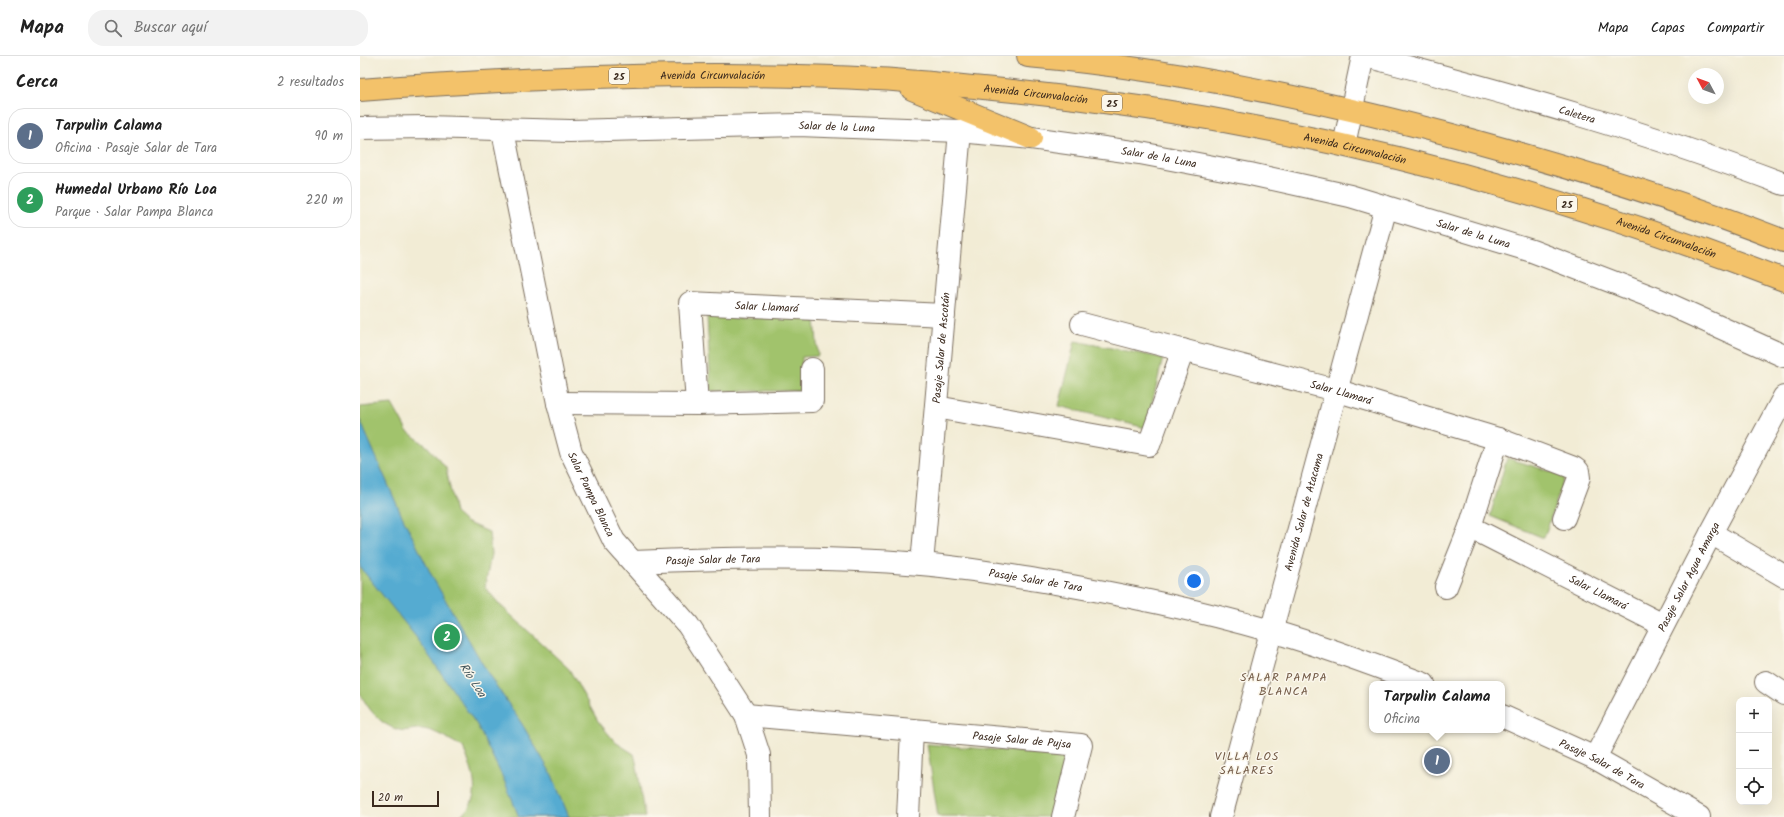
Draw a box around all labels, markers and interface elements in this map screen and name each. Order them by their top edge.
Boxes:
search box [88,10,368,46]
text: Mapa [20,13,64,43]
text: Buscar aquí [134,16,207,40]
icon: search [102,17,124,39]
text: Mapa [1598,17,1629,39]
text: Capas [1651,17,1685,39]
text: Compartir [1707,17,1764,39]
street label: Avenida Circunvalación [660,67,765,85]
road number: 25 [609,68,629,84]
north arrow [1688,68,1724,104]
text: Cerca [16,69,58,96]
text: 2 resultados [277,72,344,93]
street label: Avenida Circunvalación [983,80,1089,110]
road number: 25 [1102,95,1122,111]
street label: Caletera [1556,101,1597,129]
text: Tarpulin Calama [55,114,162,138]
street label: Salar de la Luna [798,117,875,138]
text: 1 [28,126,32,147]
text: 90 m [315,126,343,147]
street label: Avenida Circunvalación [1302,129,1408,170]
text: Oficina · Pasaje Salar de Tara [55,138,217,159]
street label: Salar de la Luna [1120,143,1198,174]
text: Humedal Urbano Río Loa [55,178,217,202]
text: 2 [26,190,34,211]
text: 220 m [306,190,343,211]
road number: 25 [1557,196,1577,212]
text: Parque · Salar Pampa Blanca [55,202,213,223]
street label: Avenida Circunvalación [1614,213,1719,264]
street label: Salar de la Luna [1434,215,1512,254]
street label: Pasaje Salar de Ascotán [928,291,956,404]
street label: Salar Llamará [734,297,801,318]
street label: Salar Llamará [1308,376,1376,411]
street label: Salar Pampa Blanca [562,449,619,540]
street label: Avenida Salar de Atacama [1280,451,1329,573]
street label: Pasaje Salar Agua Amarga [1653,519,1725,635]
street label: Pasaje Salar de Tara [665,551,760,571]
street label: Pasaje Salar de Tara [987,564,1084,598]
your location [1184,571,1204,591]
street label: Salar Llamará [1565,571,1632,616]
pin: 2 [434,622,460,652]
water label: Río Loa [454,659,492,702]
district label: SALAR PAMPA BLANCA [1240,668,1328,701]
popup [1369,681,1505,733]
text: Tarpulin Calama [1383,685,1491,709]
map controls [1736,697,1772,805]
button: + [1736,697,1772,733]
text: Oficina [1383,709,1420,730]
street label: Pasaje Salar de Pujsa [972,727,1072,754]
button: − [1736,733,1772,769]
street label: Pasaje Salar de Tara [1556,735,1648,795]
pin: 1 [1424,746,1450,776]
district label: VILLA LOS SALARES [1215,747,1279,780]
button: locate [1736,769,1772,805]
scale bar [372,789,439,808]
text: 20 m [378,789,403,807]

